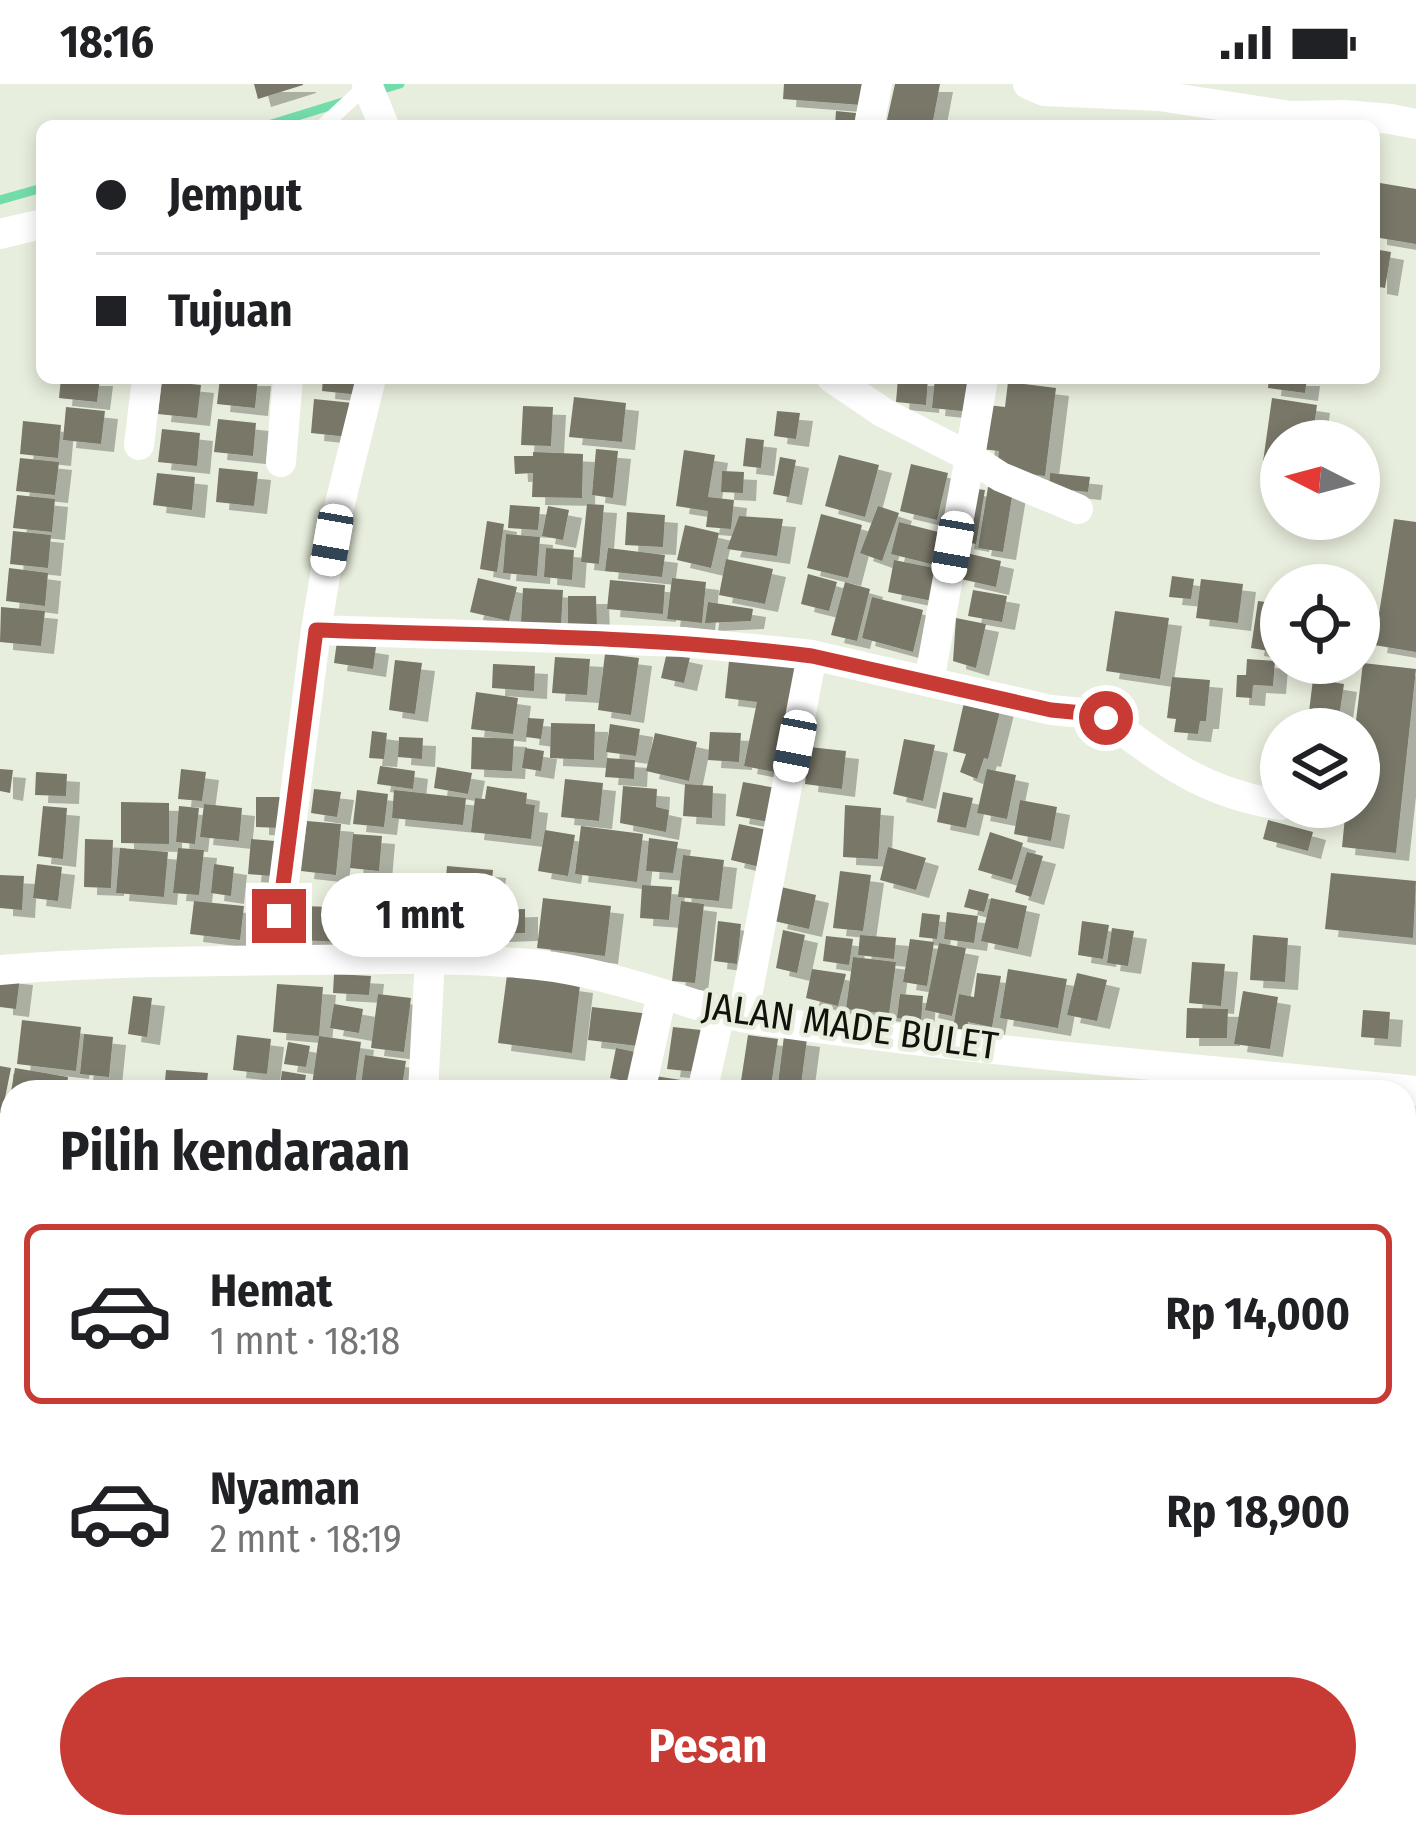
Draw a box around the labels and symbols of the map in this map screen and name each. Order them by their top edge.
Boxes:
north arrow [1260,420,1380,540]
car [308,501,356,579]
car [929,508,977,586]
route start [1079,691,1133,745]
car [770,707,820,785]
callout: 1 mnt [321,874,519,958]
route end [252,889,306,943]
street label: JALAN MADE BULET [699,982,1001,1070]

